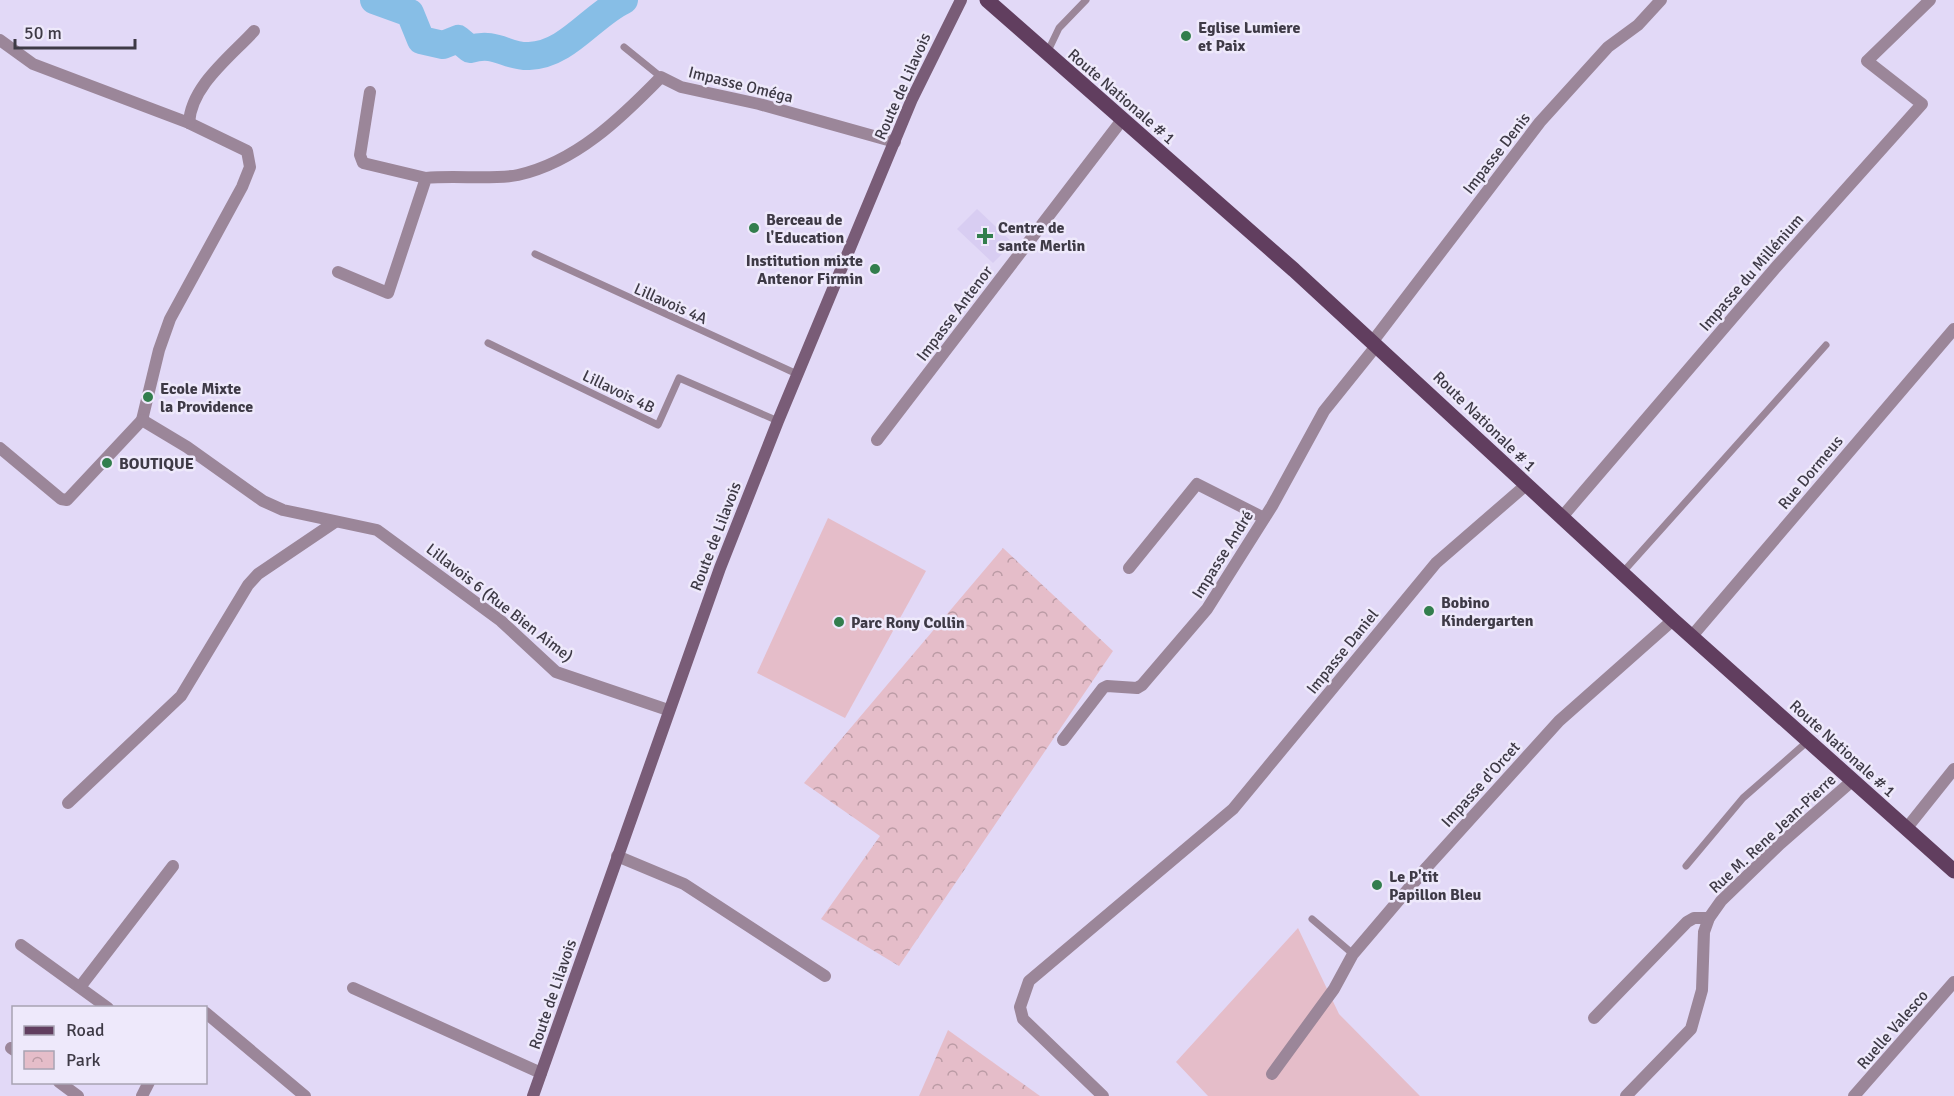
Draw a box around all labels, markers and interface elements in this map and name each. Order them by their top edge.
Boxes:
scale bar [15,12,135,50]
place label: Eglise Lumiere et Paix [1198,18,1300,56]
text: 50 m [24,22,62,44]
marker: Eglise Lumiere et Paix [1179,29,1193,43]
street label: Route de Lilavois [870,30,935,143]
street label: Route Nationale # 1 [1063,45,1179,149]
street label: Impasse Oméga [686,62,795,108]
street label: Impasse Denis [1459,109,1535,198]
place label: Berceau de l'Education [766,210,844,248]
street label: Impasse du Millénium [1695,210,1808,336]
place label: Centre de sante Merlin [998,218,1086,256]
marker: Berceau de l'Education [747,221,761,235]
marker: Centre de sante Merlin [976,227,994,245]
place label: Institution mixte Antenor Firmin [746,251,863,289]
marker: Institution mixte Antenor Firmin [868,262,882,276]
street label: Impasse Antenor [912,262,997,365]
street label: Lillavois 4A [631,279,711,329]
street label: Lillavois 4B [579,366,658,418]
street label: Route Nationale # 1 [1428,367,1540,476]
place label: Ecole Mixte la Providence [160,379,253,417]
marker: Ecole Mixte la Providence [141,390,155,404]
street label: Rue Dormeus [1774,432,1848,514]
place label: BOUTIQUE [119,454,194,474]
marker: BOUTIQUE [100,456,114,470]
street label: Route de Lilavois [686,479,746,594]
street label: Impasse André [1188,507,1258,602]
street label: Lillavois 6 (Rue Bien Aime) [422,539,577,666]
place label: Bobino Kindergarten [1441,593,1534,631]
marker: Bobino Kindergarten [1422,604,1436,618]
street label: Impasse Daniel [1302,605,1383,698]
place label: Parc Rony Collin [851,613,965,633]
marker: Parc Rony Collin [832,615,846,629]
street label: Route Nationale # 1 [1785,696,1900,802]
street label: Impasse d'Orcet [1437,737,1525,832]
street label: Rue M. Rene Jean-Pierre [1705,770,1840,898]
place label: Le P'tit Papillon Bleu [1389,867,1482,905]
marker: Le P'tit Papillon Bleu [1370,878,1384,892]
street label: Route de Lilavois [525,937,581,1052]
street label: Ruelle Valesco [1853,986,1933,1073]
legend [12,1006,207,1084]
text: Road [66,1019,105,1041]
text: Park [66,1049,101,1071]

